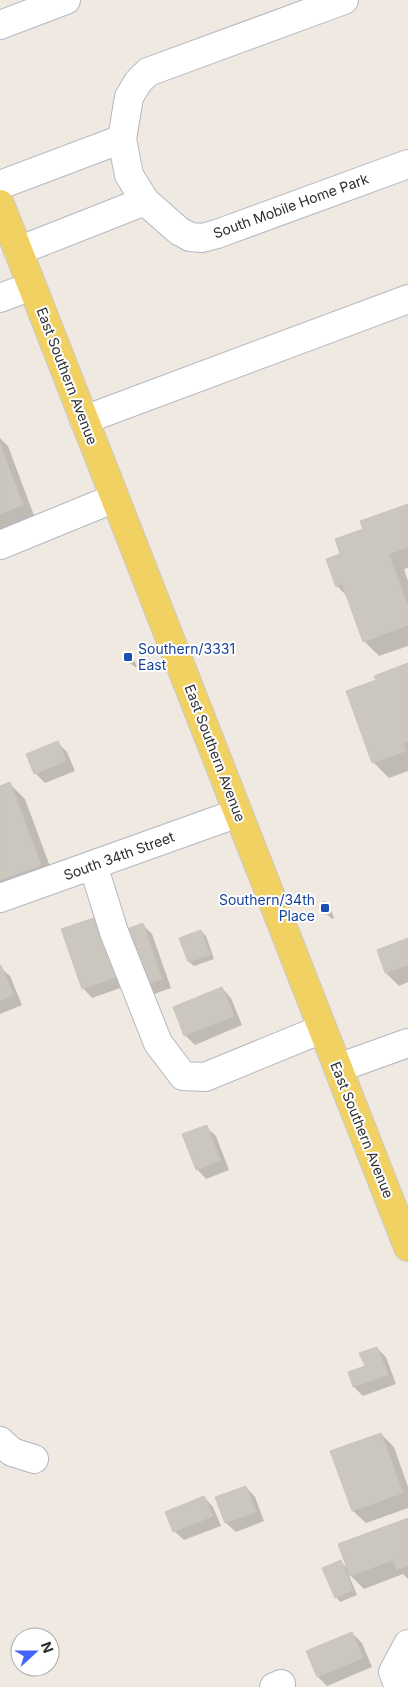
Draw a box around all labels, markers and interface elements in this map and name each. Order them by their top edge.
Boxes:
street label: South Mobile Home Park [211,169,371,242]
street label: East Southern Avenue [33,305,102,447]
place label: Southern/3331 East [138,640,235,673]
marker: Southern/3331 East [122,651,134,663]
street label: East Southern Avenue [181,682,250,824]
street label: South 34th Street [61,827,177,883]
place label: Southern/34th Place [219,891,315,924]
marker: Southern/34th Place [319,902,331,914]
street label: East Southern Avenue [327,1059,398,1201]
north arrow [10,1627,60,1677]
text: N [38,1639,57,1655]

